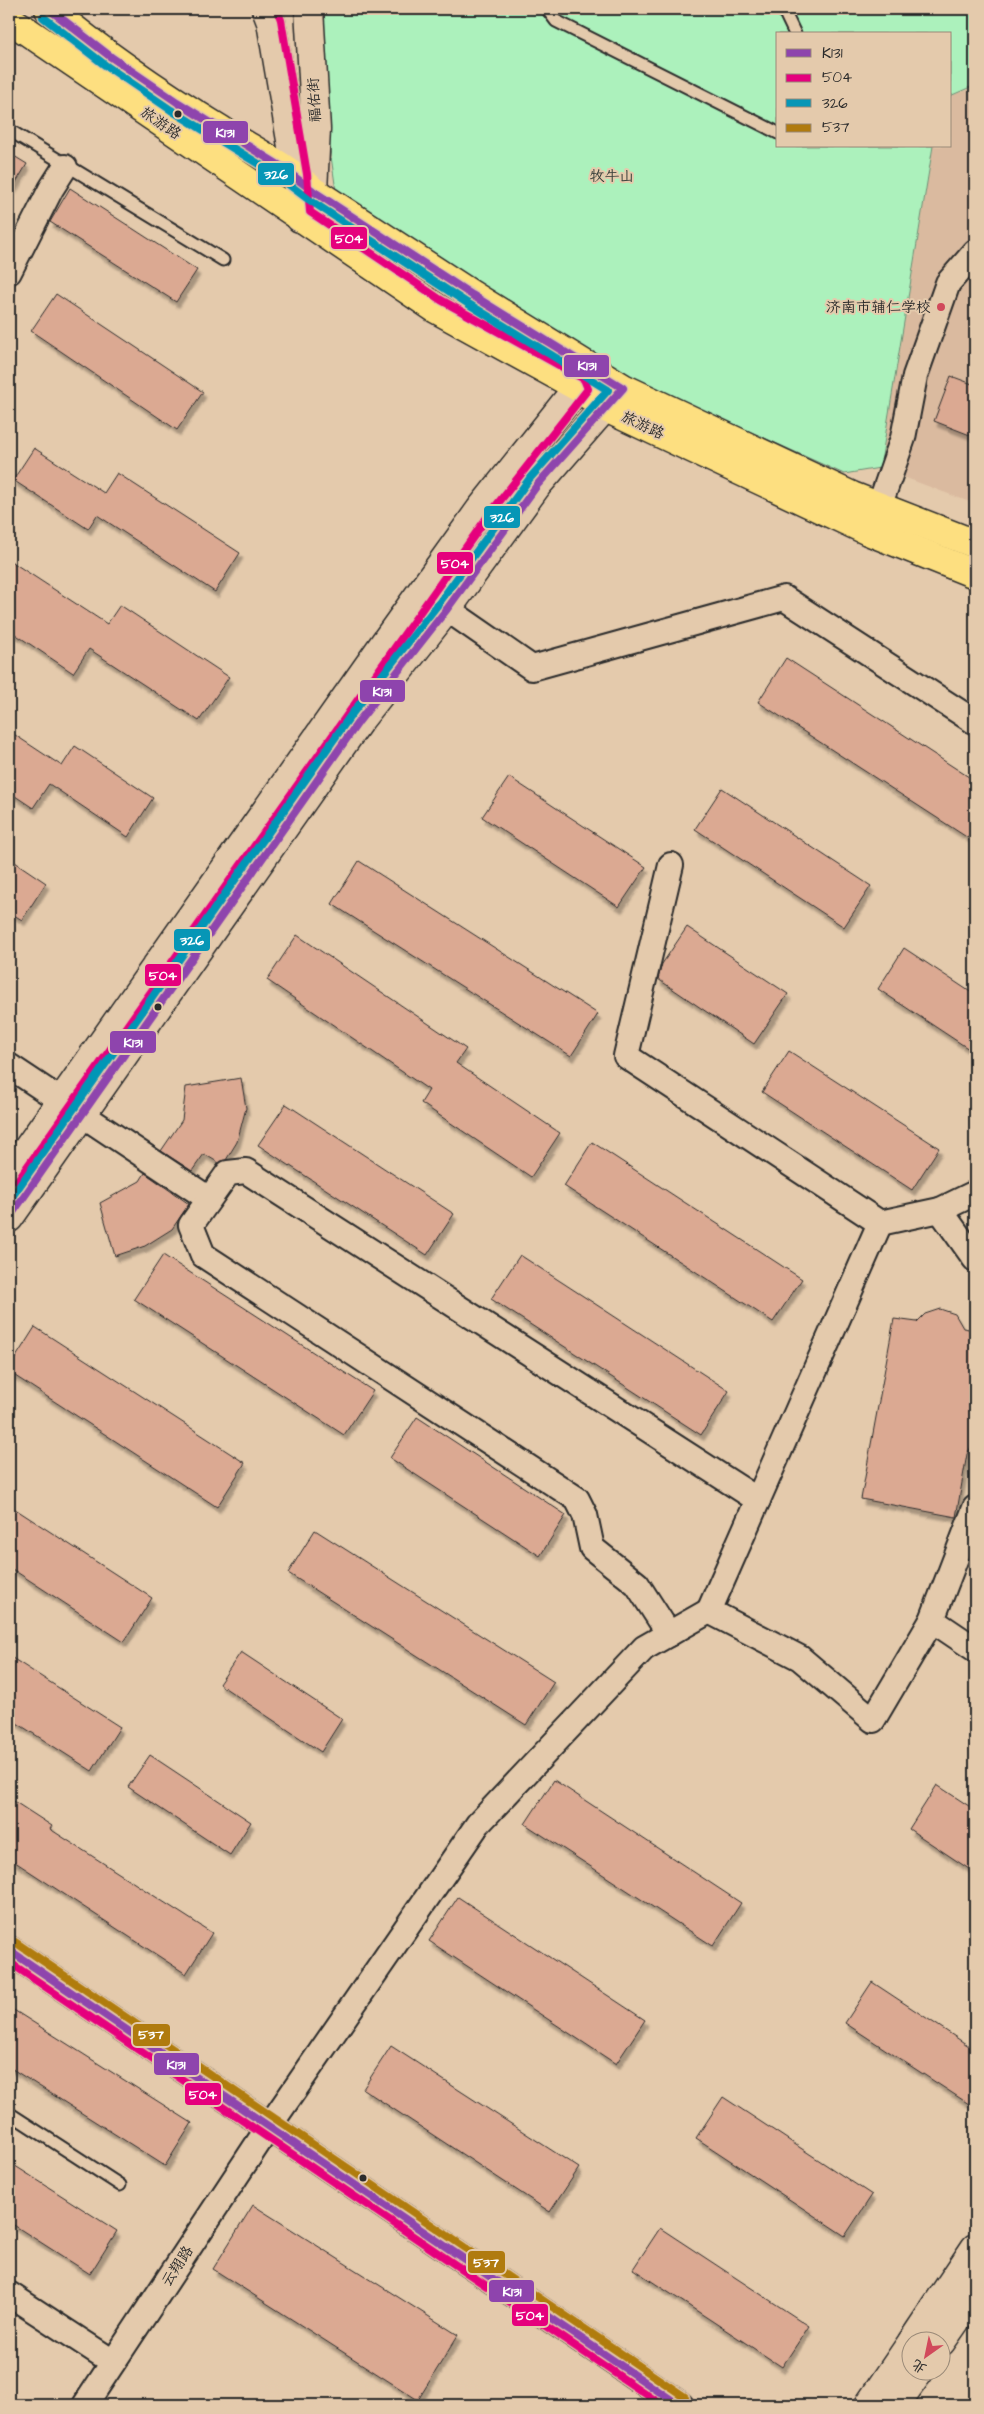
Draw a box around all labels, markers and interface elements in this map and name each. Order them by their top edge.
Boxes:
legend [776,32,952,148]
text: K131 [822,43,843,64]
text: 504 [822,67,852,88]
street label: 福佑街 [303,77,326,123]
text: 326 [822,93,848,114]
street label: 旅游路 [136,102,185,145]
unlabelled marker [173,109,183,119]
text: 537 [822,117,849,138]
line badge: K131 [202,120,249,144]
text: K131 [215,123,235,143]
line badge: 326 [257,162,295,186]
text: 326 [263,165,288,185]
park label: 牧牛山 [589,166,635,187]
line badge: 504 [330,226,368,250]
text: 504 [335,229,364,249]
place label: 济南市辅仁学校 [826,297,931,318]
marker: 济南市辅仁学校 [935,301,947,313]
line badge: K131 [563,354,610,378]
text: K131 [577,356,597,376]
street label: 旅游路 [618,406,668,444]
line badge: 326 [483,505,521,529]
text: 326 [489,508,514,528]
line badge: 504 [436,551,474,575]
text: 504 [441,554,470,574]
line badge: K131 [359,679,406,703]
text: K131 [372,682,392,702]
line badge: 326 [173,928,211,952]
text: 326 [179,931,204,951]
line badge: 504 [144,963,182,987]
text: 504 [149,966,178,986]
unlabelled marker [153,1002,163,1012]
line badge: K131 [109,1030,157,1054]
text: K131 [123,1033,143,1053]
line badge: 537 [132,2023,171,2047]
text: 537 [138,2025,164,2045]
line badge: K131 [153,2052,200,2076]
text: K131 [166,2055,186,2075]
line badge: 504 [184,2082,222,2106]
text: 504 [189,2085,218,2105]
unlabelled marker [358,2173,368,2183]
street label: 云翔路 [156,2242,198,2291]
line badge: 537 [467,2250,506,2274]
text: 537 [473,2253,499,2273]
line badge: K131 [488,2279,535,2303]
text: K131 [502,2282,522,2302]
line badge: 504 [511,2303,549,2327]
text: 504 [516,2306,545,2326]
north arrow [902,2332,952,2382]
text: 北 [908,2354,931,2378]

